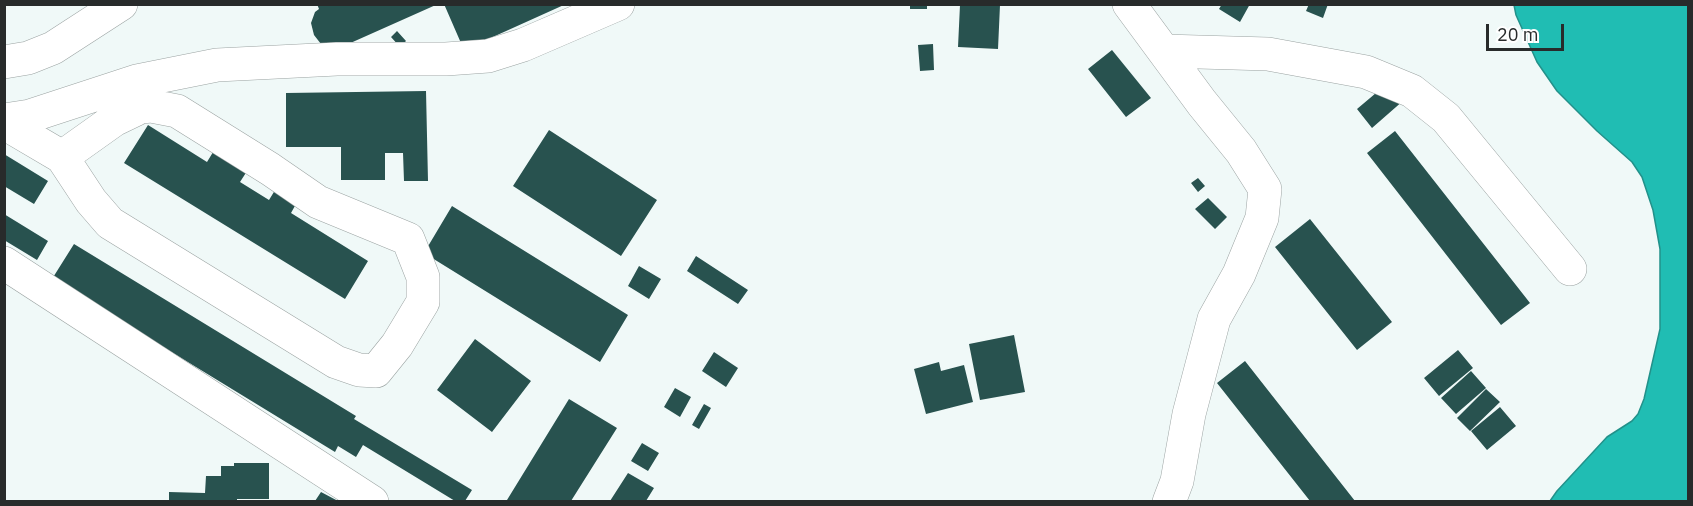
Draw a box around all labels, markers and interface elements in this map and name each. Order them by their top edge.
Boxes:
scale bar [1489,12,1567,50]
text: 20 m [1497,23,1539,46]

